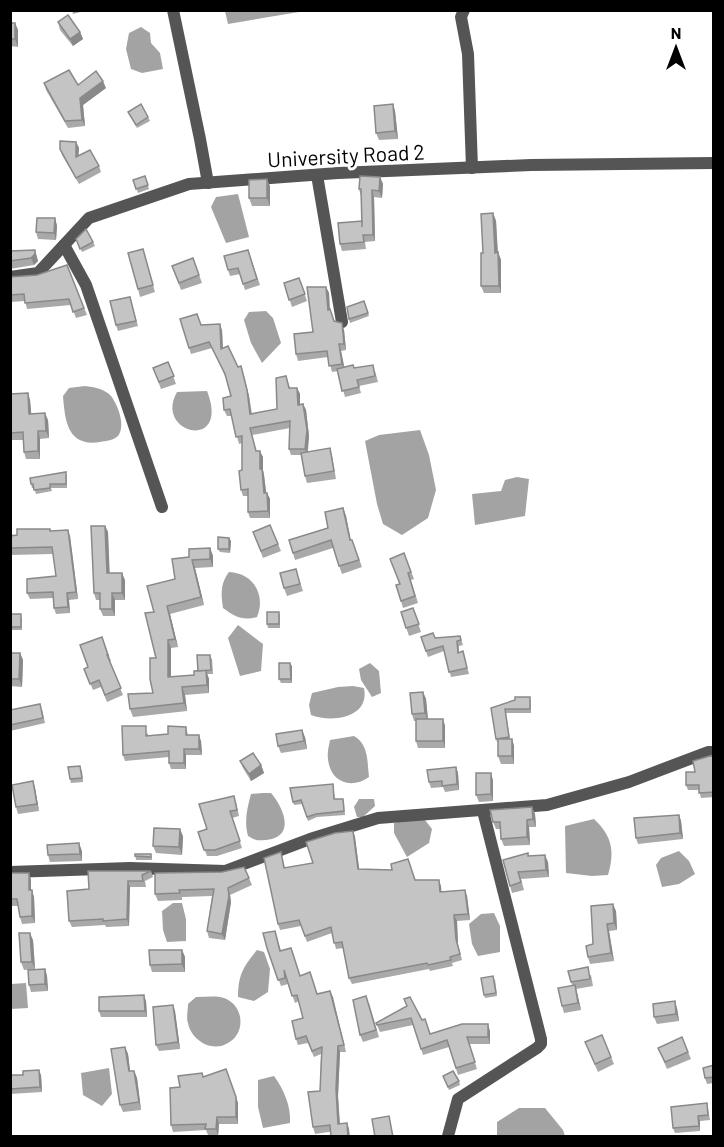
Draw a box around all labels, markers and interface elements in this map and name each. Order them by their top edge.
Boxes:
north arrow [646,18,706,78]
text: N [671,23,681,42]
street label: University Road 2 [267,138,425,172]

